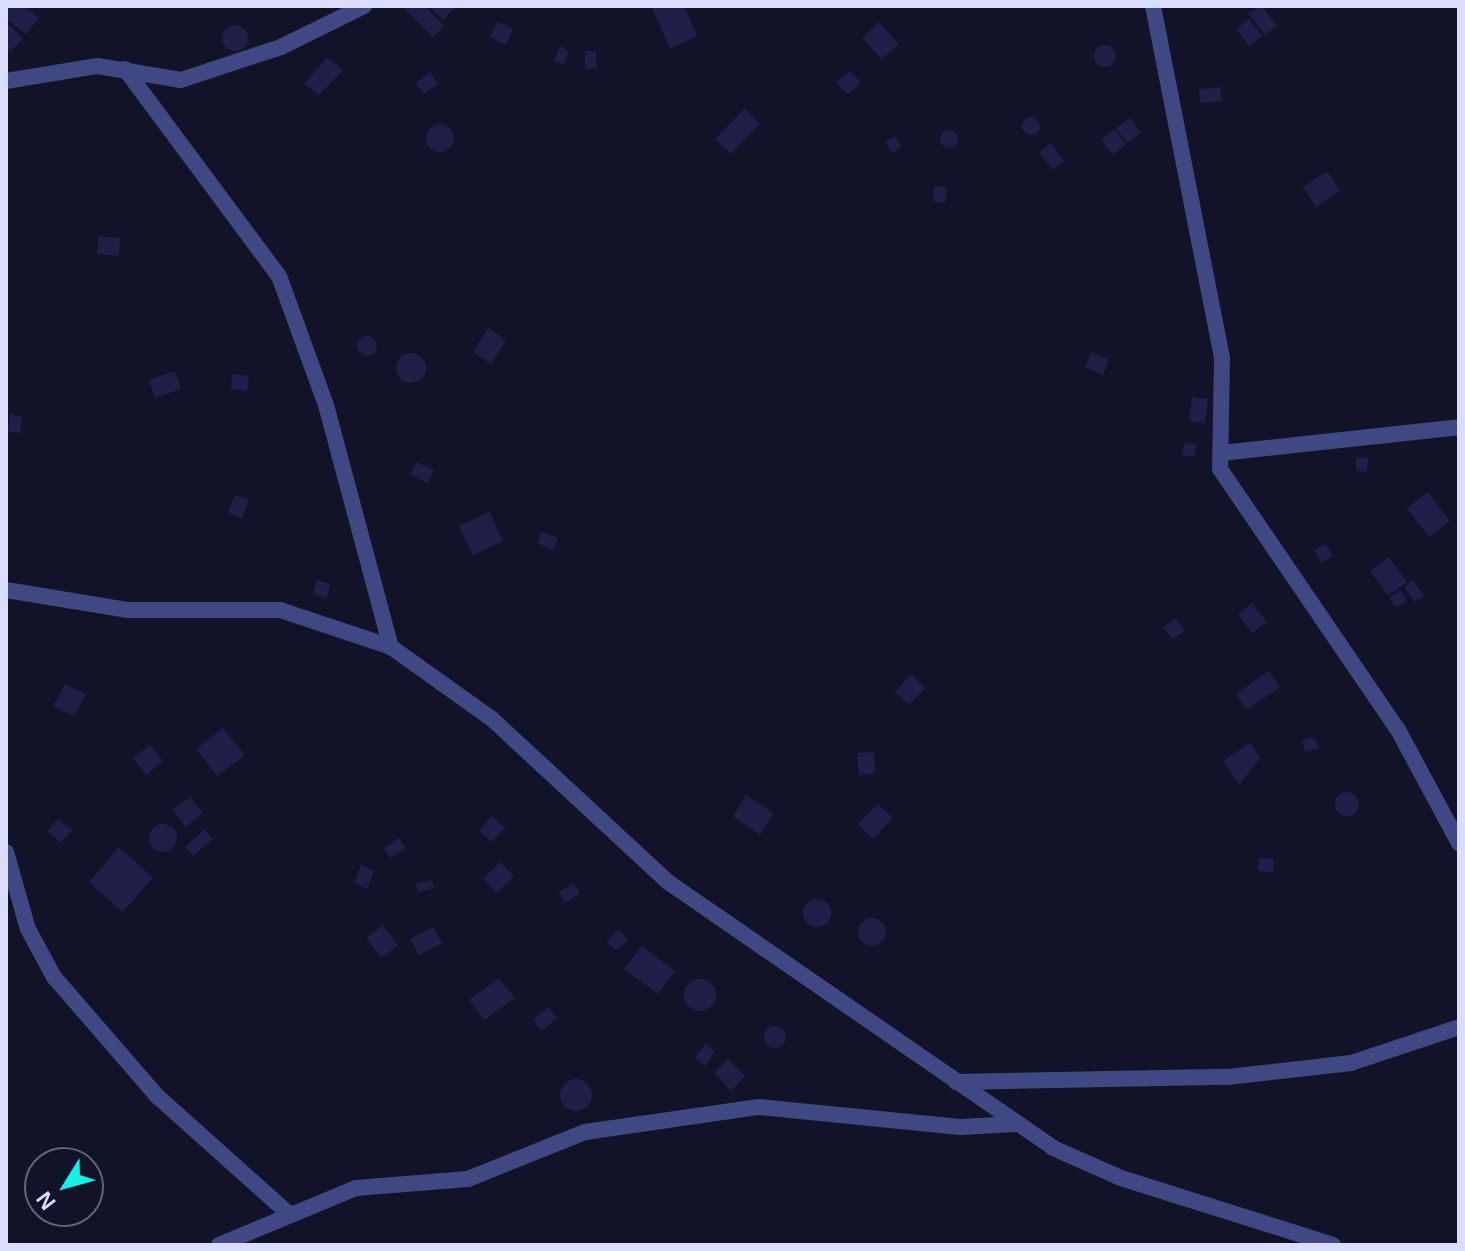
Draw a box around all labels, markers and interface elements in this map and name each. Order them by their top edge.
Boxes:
north arrow [24,1147,104,1227]
text: N [31,1187,61,1214]

